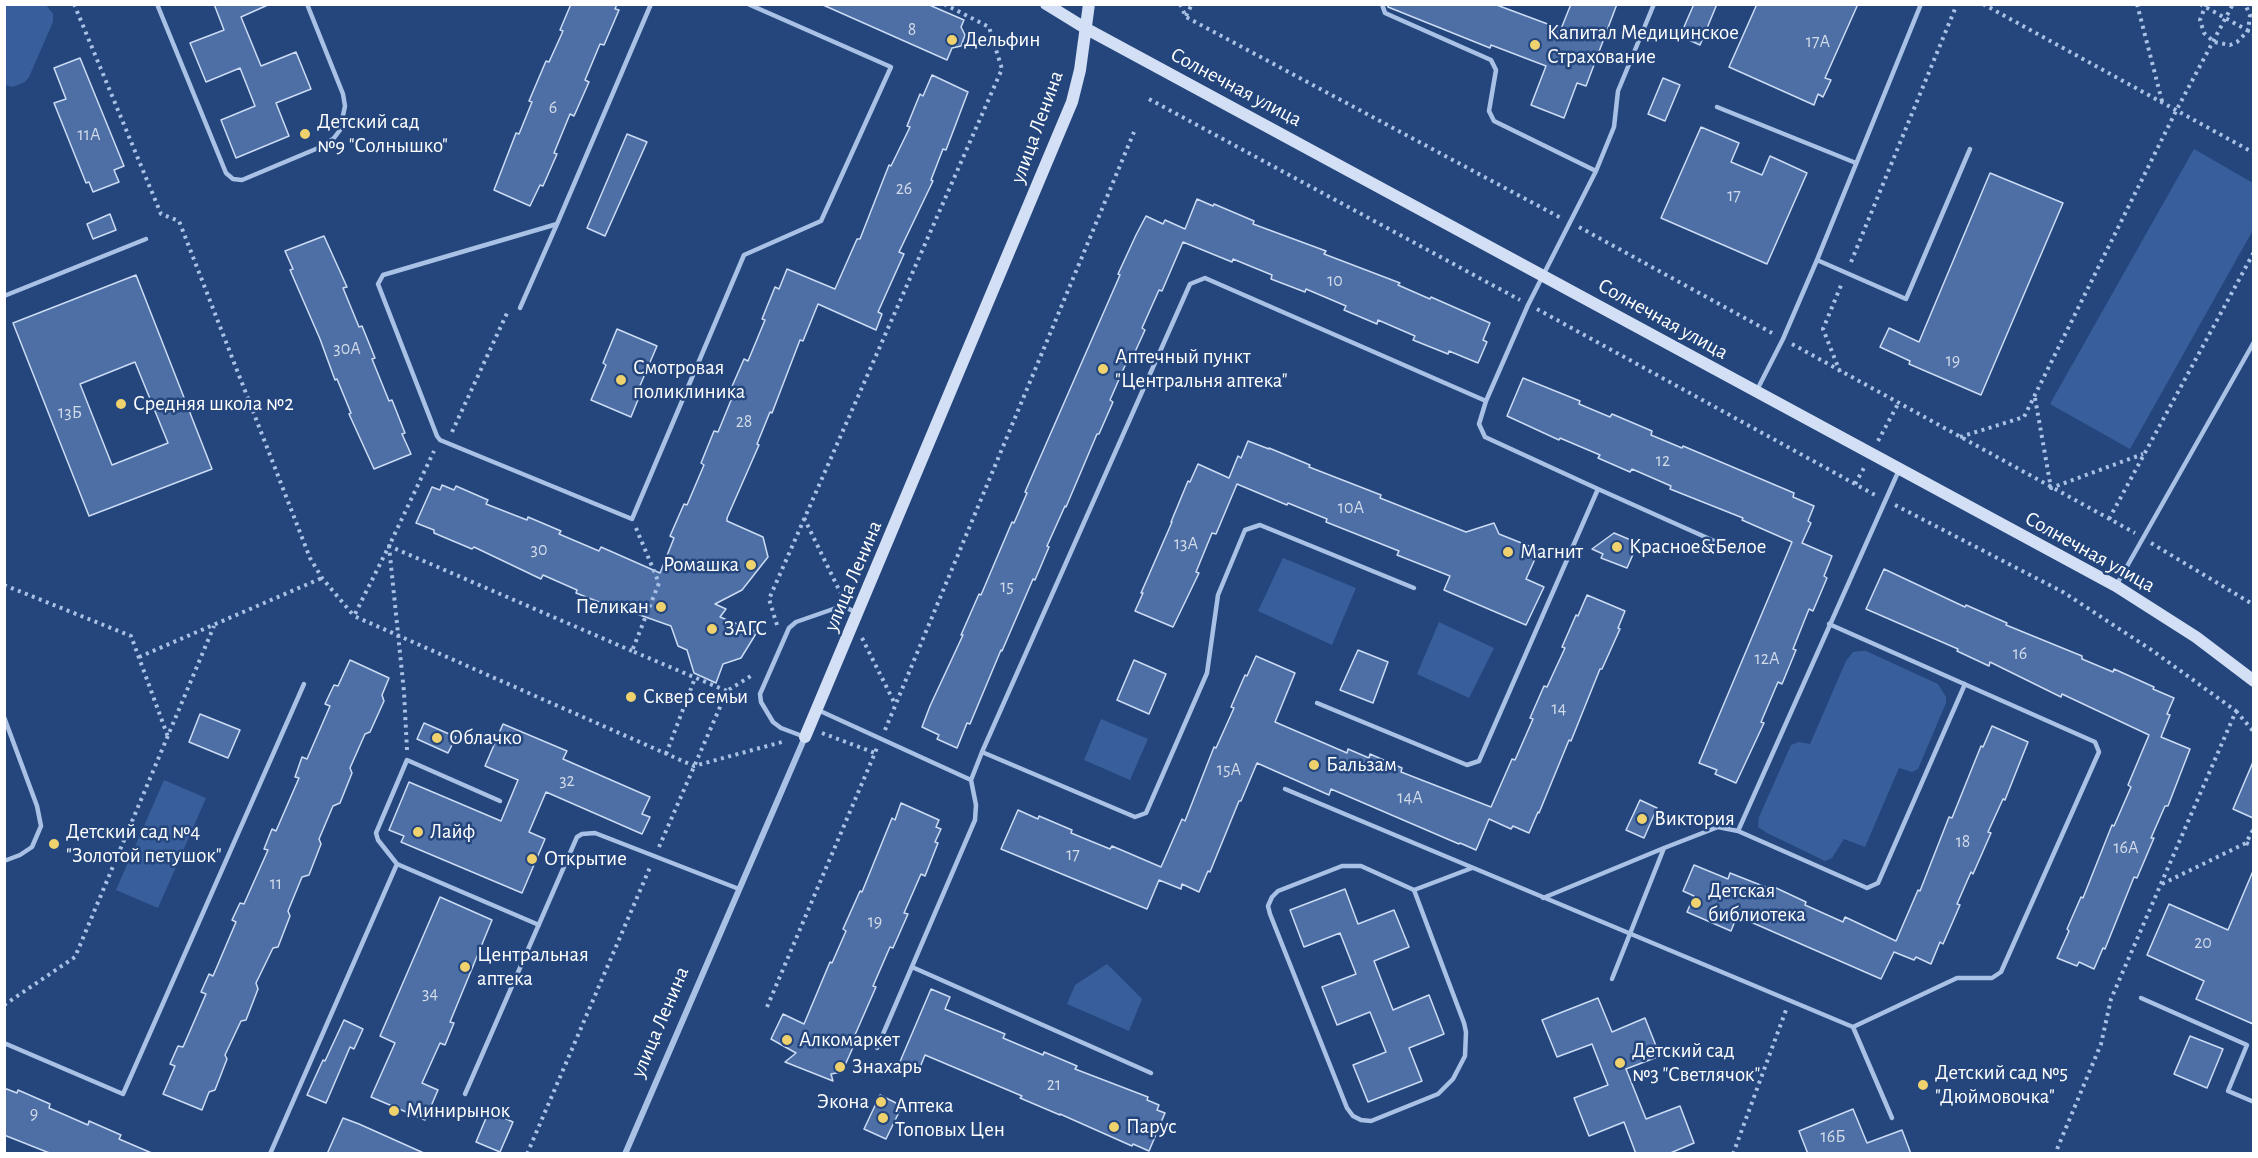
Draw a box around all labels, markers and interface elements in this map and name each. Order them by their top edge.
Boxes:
house number: 8 [908,19,916,41]
place label: Капитал Медицинское Страхование [1547,20,1739,70]
place label: Дельфин [964,27,1040,53]
house number: 17А [1806,31,1830,53]
marker: Дельфин [945,33,959,47]
marker: Капитал Медицинское Страхование [1528,38,1542,52]
street label: Солнечная улица [1166,42,1306,132]
street label: улица Ленина [1005,67,1069,187]
house number: 6 [549,97,557,119]
place label: Детский сад №9 "Солнышко" [317,109,448,159]
house number: 11А [78,124,100,146]
marker: Детский сад №9 "Солнышко" [298,127,312,141]
house number: 26 [896,178,912,200]
house number: 17 [1727,185,1741,207]
house number: 10 [1327,270,1343,292]
street label: Солнечная улица [1593,273,1733,365]
house number: 30А [333,338,361,360]
place label: Аптечный пункт "Центральня аптека" [1115,344,1288,394]
house number: 19 [1946,350,1960,372]
place label: Смотровая поликлиника [633,355,745,405]
marker: Аптечный пункт "Центральня аптека" [1096,362,1110,376]
marker: Смотровая поликлиника [614,373,628,387]
place label: Средняя школа №2 [133,391,294,417]
marker: Средняя школа №2 [114,397,128,411]
house number: 13Б [58,402,82,424]
house number: 28 [736,411,752,433]
house number: 12 [1656,450,1670,472]
house number: 10А [1338,497,1364,519]
street label: Солнечная улица [2020,506,2160,598]
street label: улица Ленина [818,517,888,635]
house number: 13А [1174,533,1198,555]
place label: Красное&Белое [1629,534,1766,560]
house number: 30 [531,539,547,561]
place label: Магнит [1520,539,1583,565]
marker: Красное&Белое [1610,540,1624,554]
marker: Магнит [1501,545,1515,559]
place label: Ромашка [663,552,739,578]
marker: Ромашка [744,558,758,572]
house number: 15 [1000,576,1014,598]
place label: Пеликан [576,594,649,620]
marker: Пеликан [654,600,668,614]
place label: ЗАГС [724,616,767,642]
marker: ЗАГС [705,622,719,636]
house number: 16 [2013,643,2027,665]
house number: 12А [1755,648,1779,670]
place label: Сквер семьи [643,684,748,710]
marker: Сквер семьи [624,690,638,704]
house number: 14 [1552,698,1566,720]
place label: Облачко [449,725,522,751]
marker: Облачко [430,731,444,745]
place label: Бальзам [1326,752,1397,778]
marker: Бальзам [1307,758,1321,772]
house number: 15А [1217,759,1241,781]
house number: 32 [559,770,575,792]
house number: 14А [1397,787,1423,809]
place label: Виктория [1654,806,1735,832]
marker: Виктория [1635,812,1649,826]
place label: Детский сад №4 "Золотой петушок" [66,819,222,869]
place label: Лайф [430,819,475,845]
marker: Лайф [411,825,425,839]
house number: 18 [1956,831,1970,853]
marker: Детский сад №4 "Золотой петушок" [47,837,61,851]
house number: 16А [2113,837,2139,859]
house number: 17 [1066,844,1080,866]
place label: Открытие [544,846,627,872]
marker: Открытие [525,852,539,866]
house number: 11 [270,873,282,895]
place label: Детская библиотека [1708,878,1806,928]
marker: Детская библиотека [1689,896,1703,910]
house number: 19 [868,911,882,933]
house number: 20 [2194,932,2212,954]
place label: Центральная аптека [477,942,589,992]
marker: Центральная аптека [458,960,472,974]
street label: улица Ленина [625,963,695,1081]
house number: 34 [422,983,438,1005]
place label: Алкомаркет [799,1027,900,1053]
marker: Алкомаркет [780,1033,794,1047]
place label: Детский сад №3 "Светлячок" [1632,1038,1760,1088]
place label: Знахарь [852,1054,921,1080]
marker: Детский сад №3 "Светлячок" [1613,1056,1627,1070]
marker: Знахарь [833,1060,847,1074]
place label: Детский сад №5 "Дюймовочка" [1935,1060,2068,1110]
house number: 21 [1047,1074,1061,1096]
marker: Детский сад №5 "Дюймовочка" [1916,1078,1930,1092]
place label: Экона [817,1089,869,1115]
place label: Аптека Топовых Цен [895,1093,1005,1143]
marker: Экона [874,1095,888,1109]
place label: Минирынок [406,1098,510,1124]
house number: 9 [30,1103,38,1125]
marker: Минирынок [387,1104,401,1118]
marker: Аптека Топовых Цен [876,1111,890,1125]
place label: Парус [1126,1114,1177,1140]
marker: Парус [1107,1120,1121,1134]
house number: 16Б [1821,1126,1845,1148]

